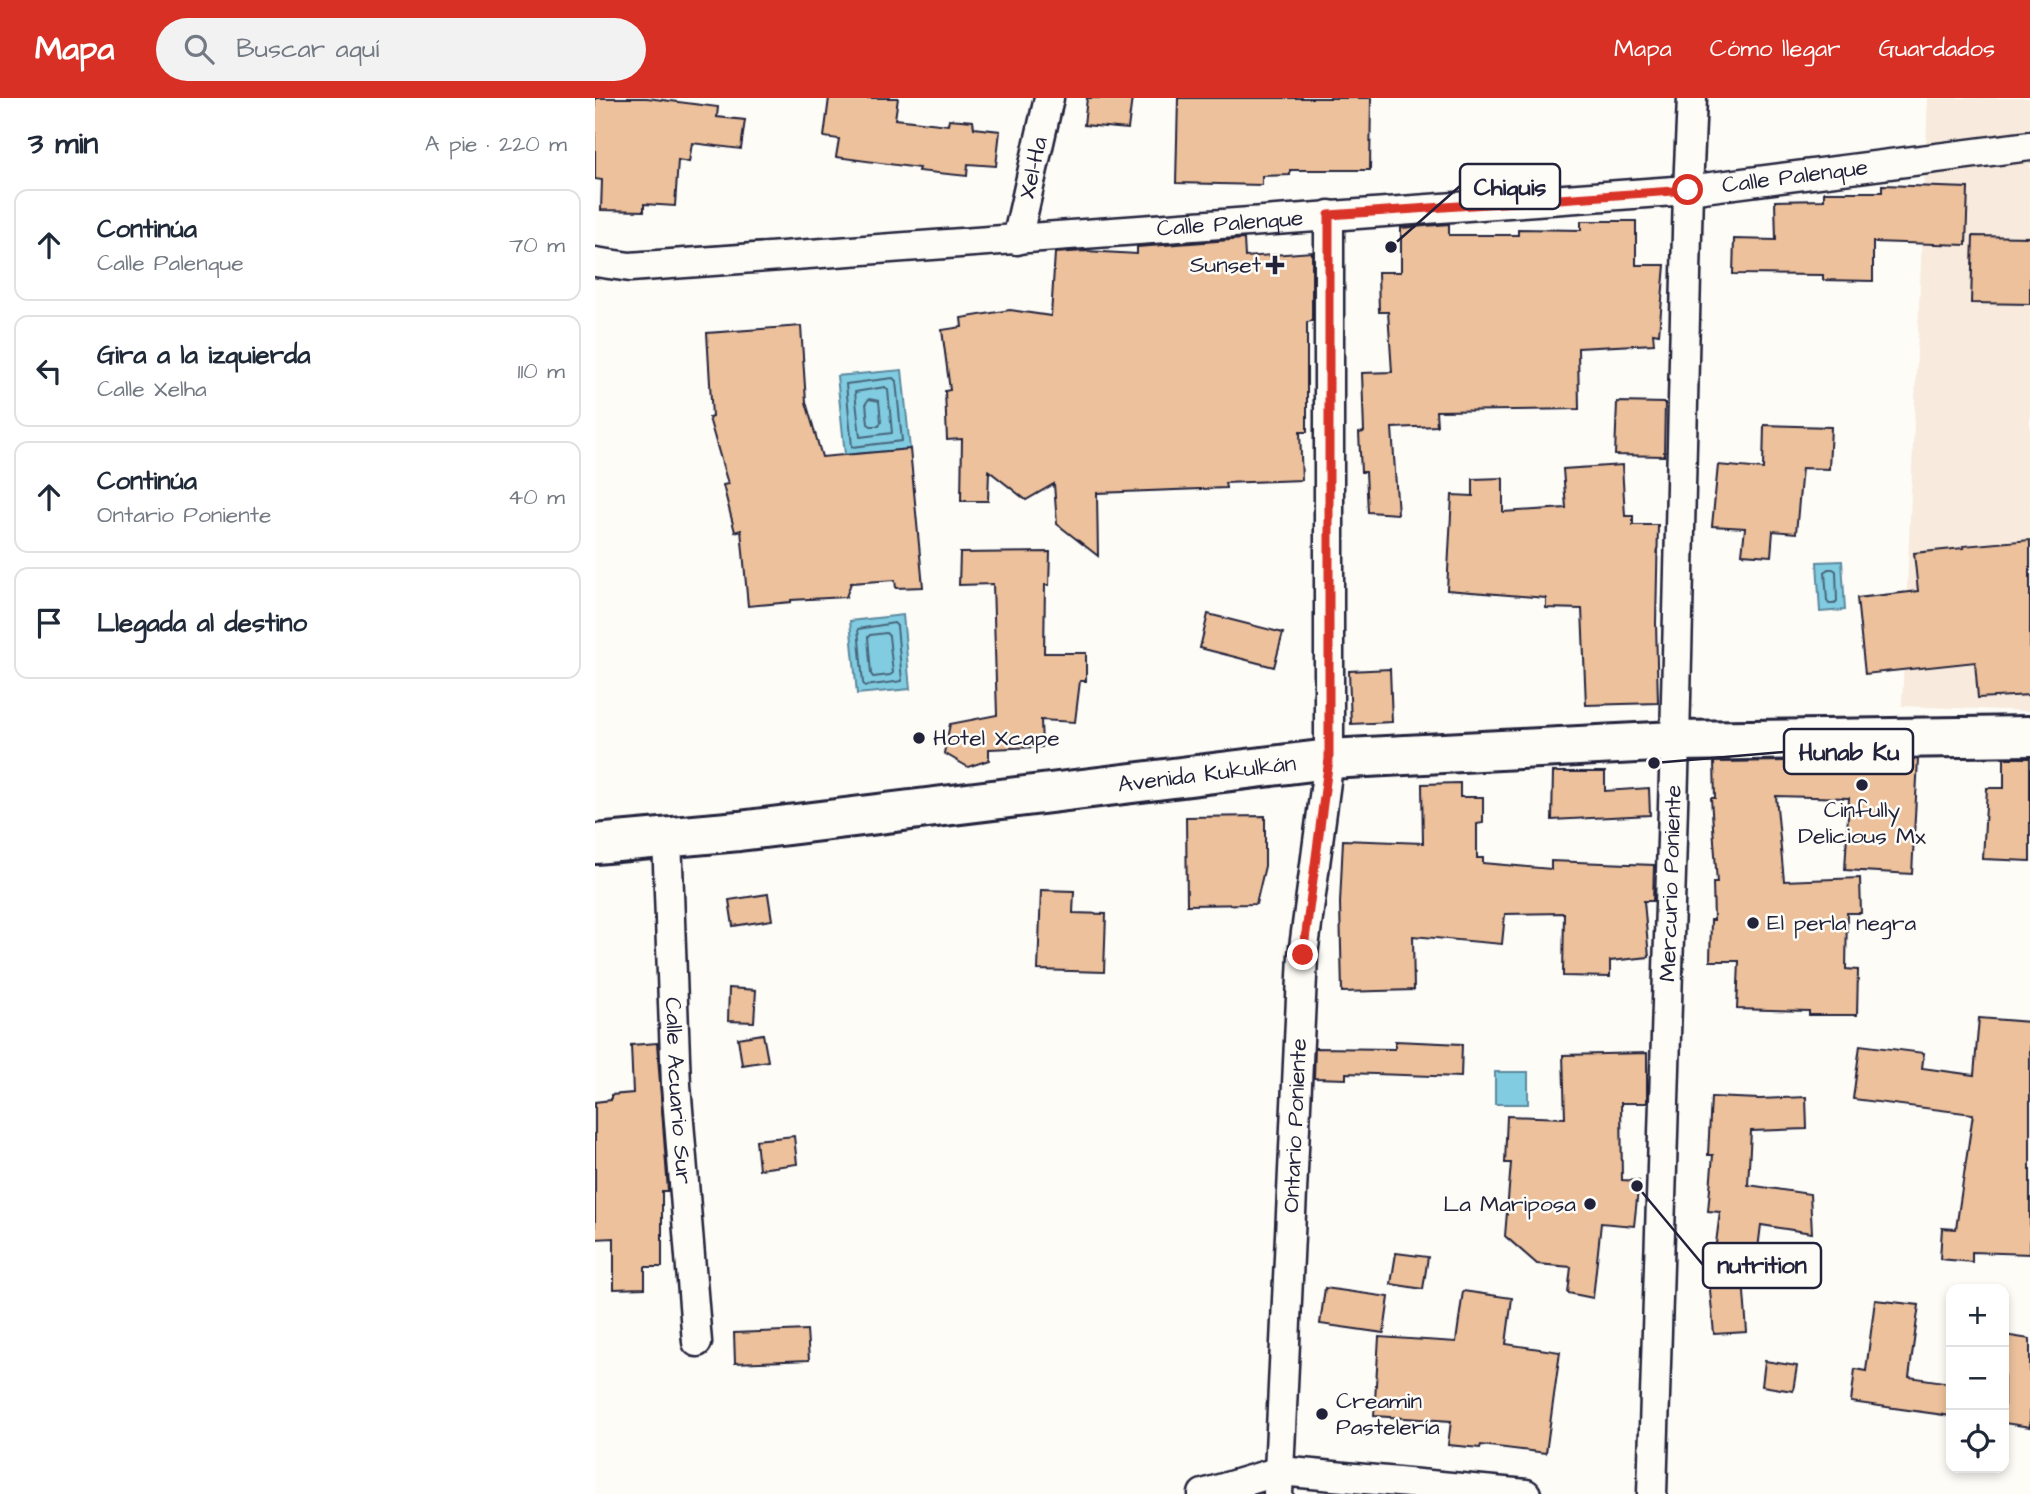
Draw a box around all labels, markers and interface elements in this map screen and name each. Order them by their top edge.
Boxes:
search box [156,18,646,81]
text: Mapa [35,26,114,72]
icon: search [180,30,218,68]
text: Buscar aquí [236,31,379,67]
text: Mapa [1614,32,1672,66]
text: Cómo llegar [1710,32,1840,66]
text: Guardados [1878,32,1995,66]
text: 3 min [28,123,98,165]
text: A pie · 220 m [425,128,567,160]
street label: Xel-Ha [1011,133,1056,202]
street label: Calle Palenque [1720,151,1870,201]
callout: Chiquis [1460,164,1560,209]
text: Chiquis [1474,171,1546,205]
route start [1672,174,1703,205]
street label: Calle Palenque [1156,202,1304,245]
text: Continúa [97,211,197,247]
icon: ahead [30,226,68,264]
text: 70 m [509,229,565,261]
text: Calle Palenque [97,247,244,279]
place label: Sunset [1190,249,1262,281]
marker: Sunset [1267,257,1283,273]
text: Gira a la izquierda [97,337,311,373]
icon: left [30,352,68,390]
text: 110 m [517,355,565,387]
text: Calle Xelha [97,373,207,405]
text: Continúa [97,463,197,499]
icon: ahead [30,478,68,516]
text: 40 m [508,481,565,513]
text: Ontario Poniente [97,499,272,531]
icon: arrive [30,604,68,642]
text: Llegada al destino [97,605,307,641]
place label: Hotel Xcape [933,722,1060,754]
callout: Hunab Ku [1784,729,1913,774]
marker: Hotel Xcape [911,730,927,746]
text: Hunab Ku [1799,736,1899,770]
street label: Avenida Kukulkán [1116,747,1298,801]
marker: Cinfully Delicious Mx [1854,777,1870,793]
street label: Mercurio Poniente [1652,784,1690,982]
place label: Cinfully Delicious Mx [1798,794,1926,852]
place label: El perla negra [1767,907,1916,940]
marker: El perla negra [1745,915,1761,931]
route end [1287,939,1318,970]
street label: Calle Acuario Sur [657,997,700,1186]
street label: Ontario Poniente [1275,1037,1315,1213]
place label: La Mariposa [1443,1188,1576,1220]
marker: La Mariposa [1582,1196,1598,1212]
callout: nutrition [1703,1243,1821,1288]
text: nutrition [1717,1249,1807,1283]
map controls [1946,1284,2009,1473]
button: + [1946,1284,2009,1347]
button: − [1946,1347,2009,1410]
place label: Creamin Pastelería [1336,1385,1440,1443]
marker: Creamin Pastelería [1314,1406,1330,1422]
button: locate [1946,1410,2009,1473]

